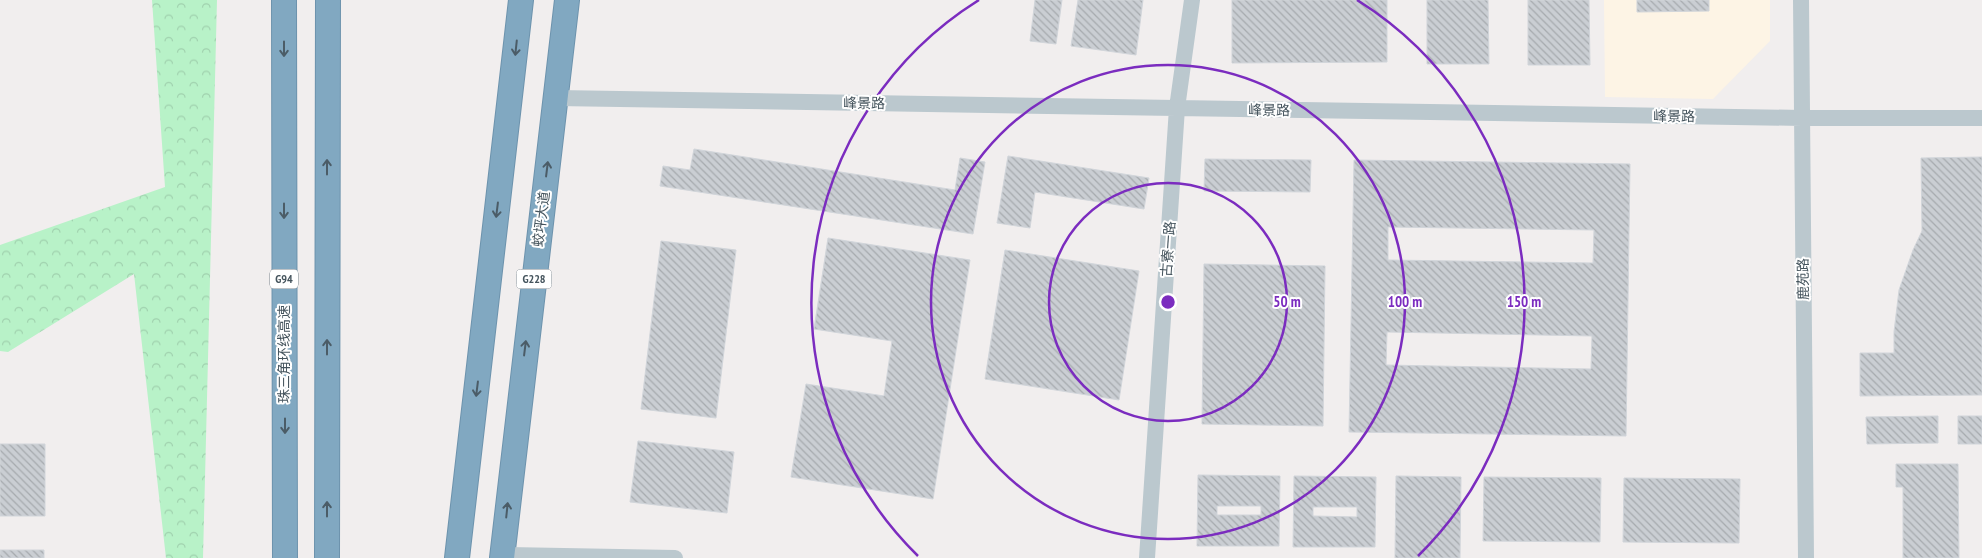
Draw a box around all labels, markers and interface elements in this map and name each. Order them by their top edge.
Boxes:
one-way arrow [279,40,289,56]
one-way arrow [511,40,521,56]
street label: 峰景路 [843,94,885,112]
street label: 峰景路 [1248,101,1290,119]
street label: 峰景路 [1653,107,1695,125]
one-way arrow [322,159,332,176]
one-way arrow [542,162,552,178]
street label: 蛟坪大道 [529,190,553,248]
one-way arrow [279,202,289,219]
one-way arrow [492,202,502,218]
street label: 古寮一路 [1157,220,1179,278]
street label: 鹿苑路 [1794,258,1812,300]
road number: G94 [270,270,298,288]
road number: G228 [516,270,552,288]
text: 50 m [1273,292,1301,311]
text: 100 m [1388,292,1422,311]
text: 150 m [1507,292,1541,311]
centre of rings [1159,293,1177,311]
street label: 珠三角环线高速 [275,305,293,403]
one-way arrow [322,339,332,356]
one-way arrow [520,340,530,356]
one-way arrow [472,380,482,396]
one-way arrow [280,418,290,434]
one-way arrow [322,502,332,518]
one-way arrow [502,502,512,518]

